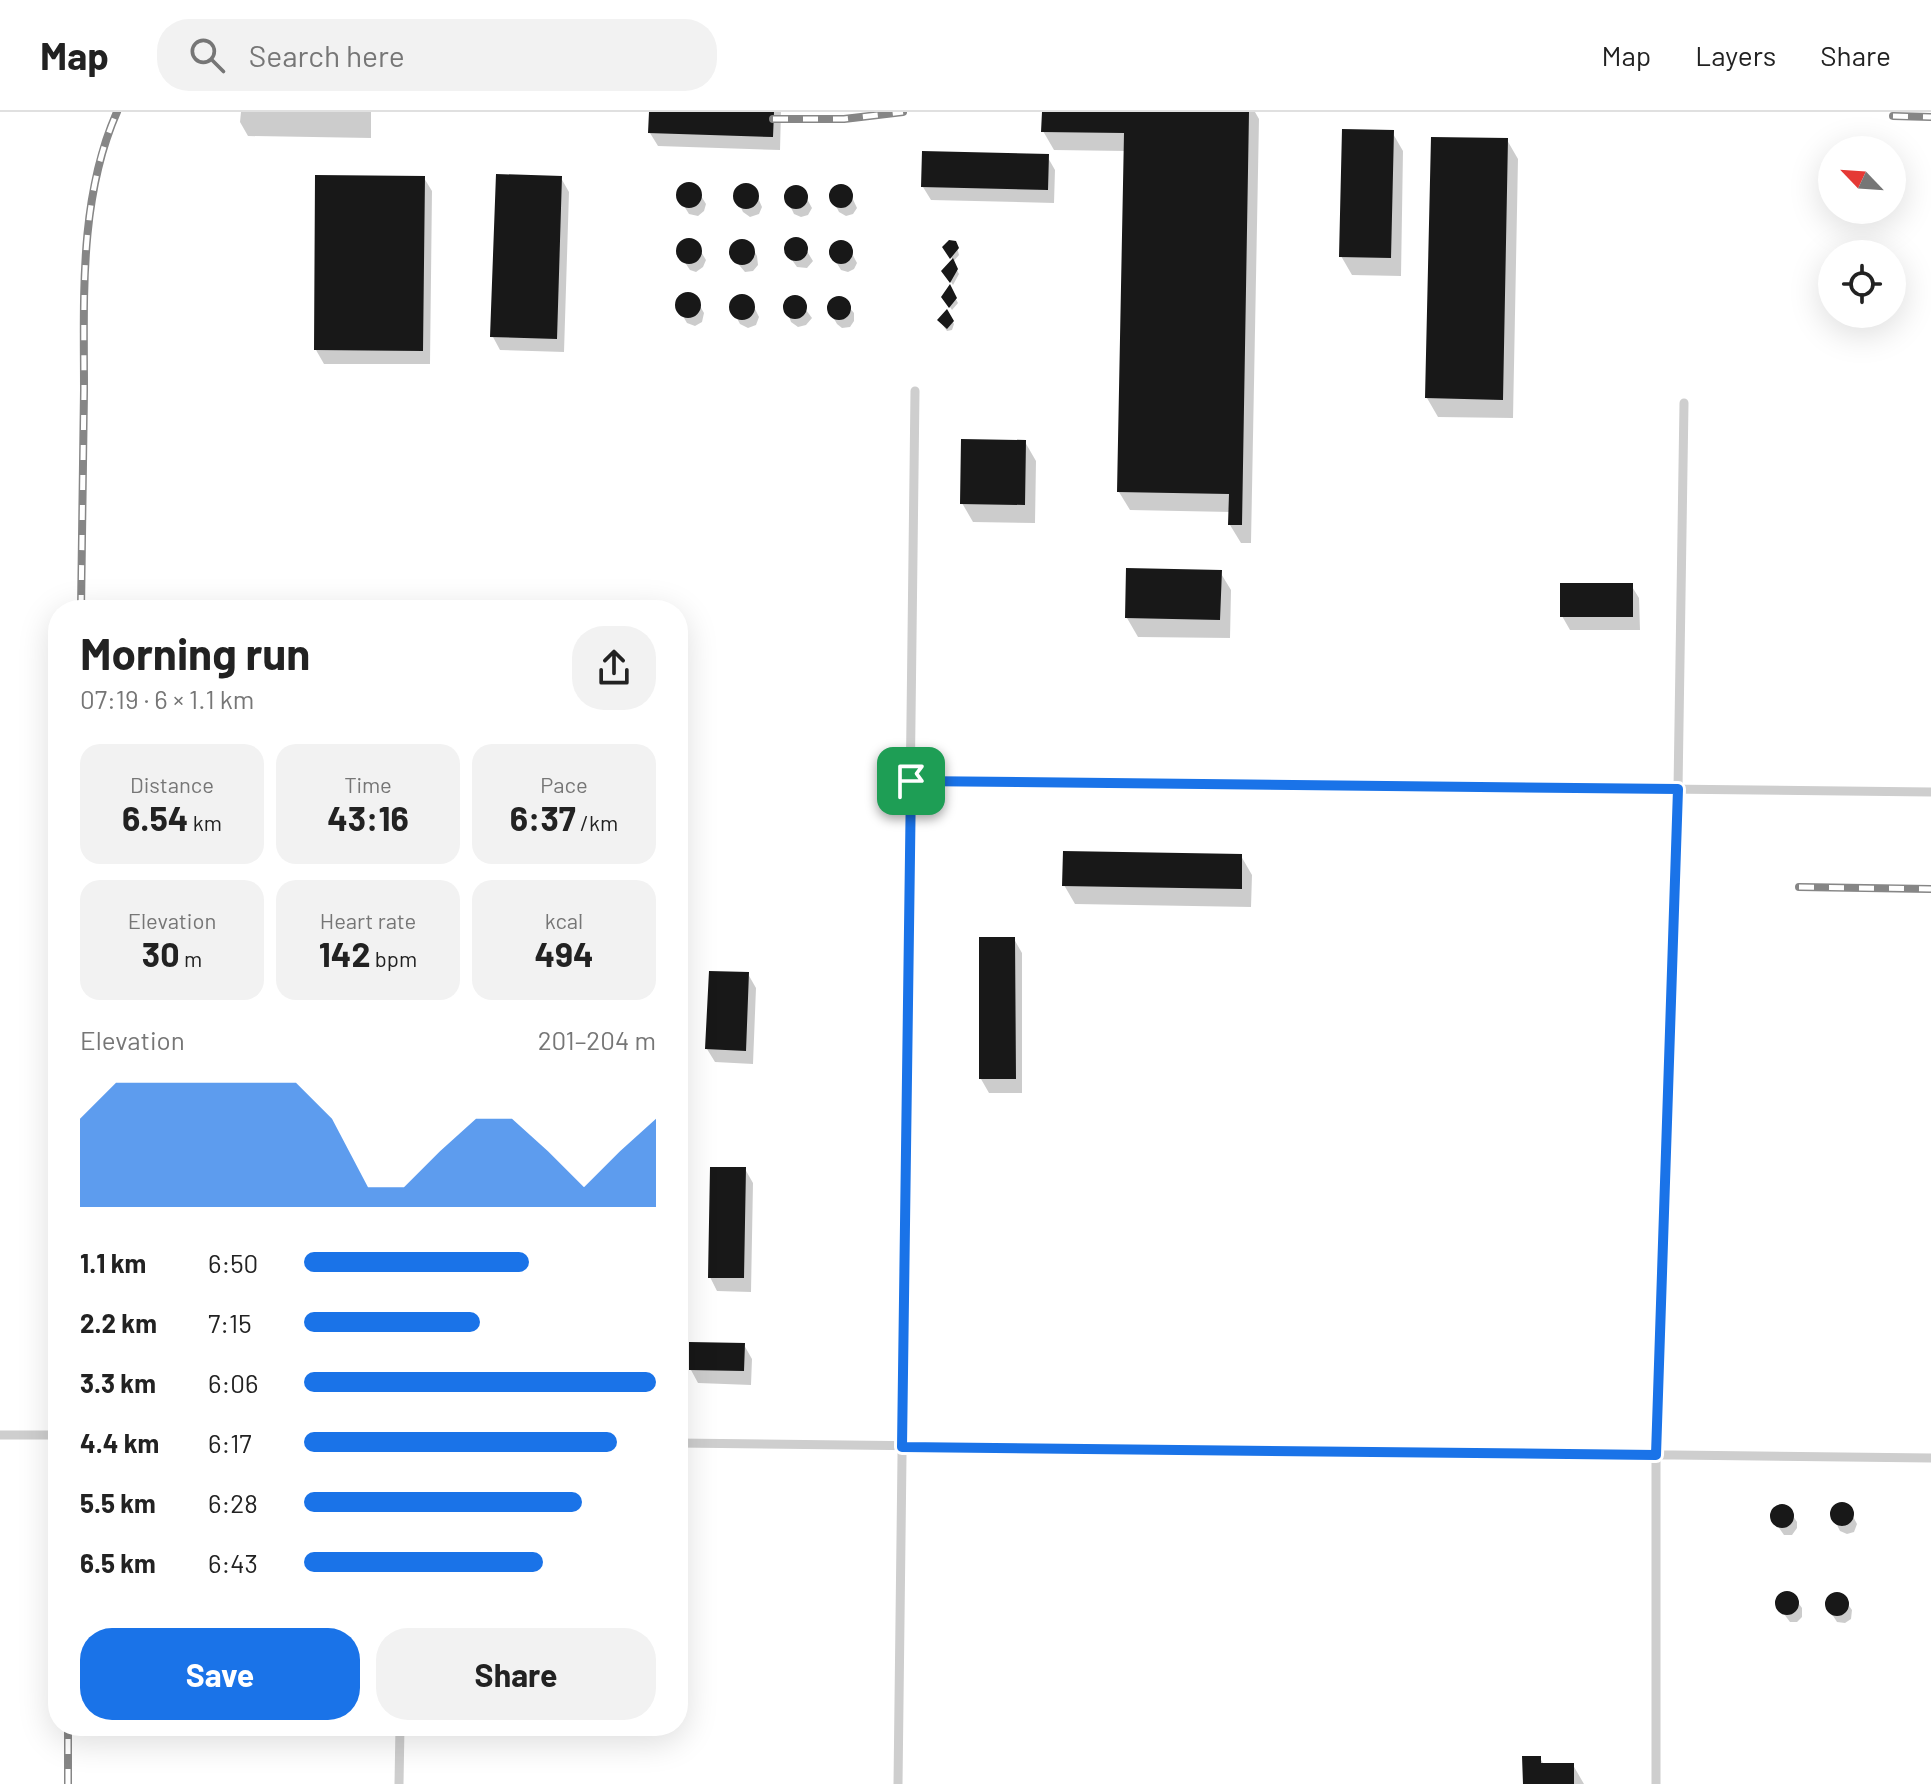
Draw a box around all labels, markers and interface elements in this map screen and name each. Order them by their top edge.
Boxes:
search box [157,19,717,91]
text: Map [40,32,109,78]
icon: search [185,33,229,77]
text: Search here [249,37,405,73]
text: Map [1601,38,1651,72]
text: Layers [1695,38,1776,72]
text: Share [1820,38,1891,72]
north arrow [1818,136,1906,224]
map controls [1818,136,1906,328]
button: locate [1818,240,1906,328]
text: Morning run [80,626,310,679]
button: share [572,626,656,710]
text: 07:19 · 6 × 1.1 km [80,683,254,714]
pin [877,747,945,815]
icon: arrive [889,759,933,803]
text: Distance [130,771,214,797]
text: Time [344,771,392,797]
text: Pace [540,771,588,797]
text: 6.54 [122,797,188,838]
text: 43:16 [327,797,409,838]
text: 6:37 [510,797,576,838]
text: km [188,809,222,835]
text: /km [576,809,618,835]
text: Elevation [128,907,216,933]
text: Heart rate [320,907,416,933]
text: kcal [545,907,583,933]
text: 30 [142,933,180,974]
text: 142 [319,933,370,974]
text: 494 [534,933,594,974]
text: m [180,945,202,971]
text: bpm [370,945,417,971]
text: Elevation [80,1024,185,1055]
text: 201–204 m [538,1024,656,1055]
text: 1.1 km [80,1247,146,1278]
text: 6:50 [208,1247,258,1278]
text: 2.2 km [80,1307,157,1338]
text: 7:15 [208,1307,252,1338]
text: 3.3 km [80,1367,156,1398]
text: 6:06 [208,1367,258,1398]
text: 4.4 km [80,1427,159,1458]
text: 6:17 [208,1427,252,1458]
text: 5.5 km [80,1487,156,1518]
text: 6:28 [208,1487,258,1518]
text: 6.5 km [80,1547,156,1578]
text: 6:43 [208,1547,258,1578]
button: Save [80,1628,360,1720]
button: Share [376,1628,656,1720]

